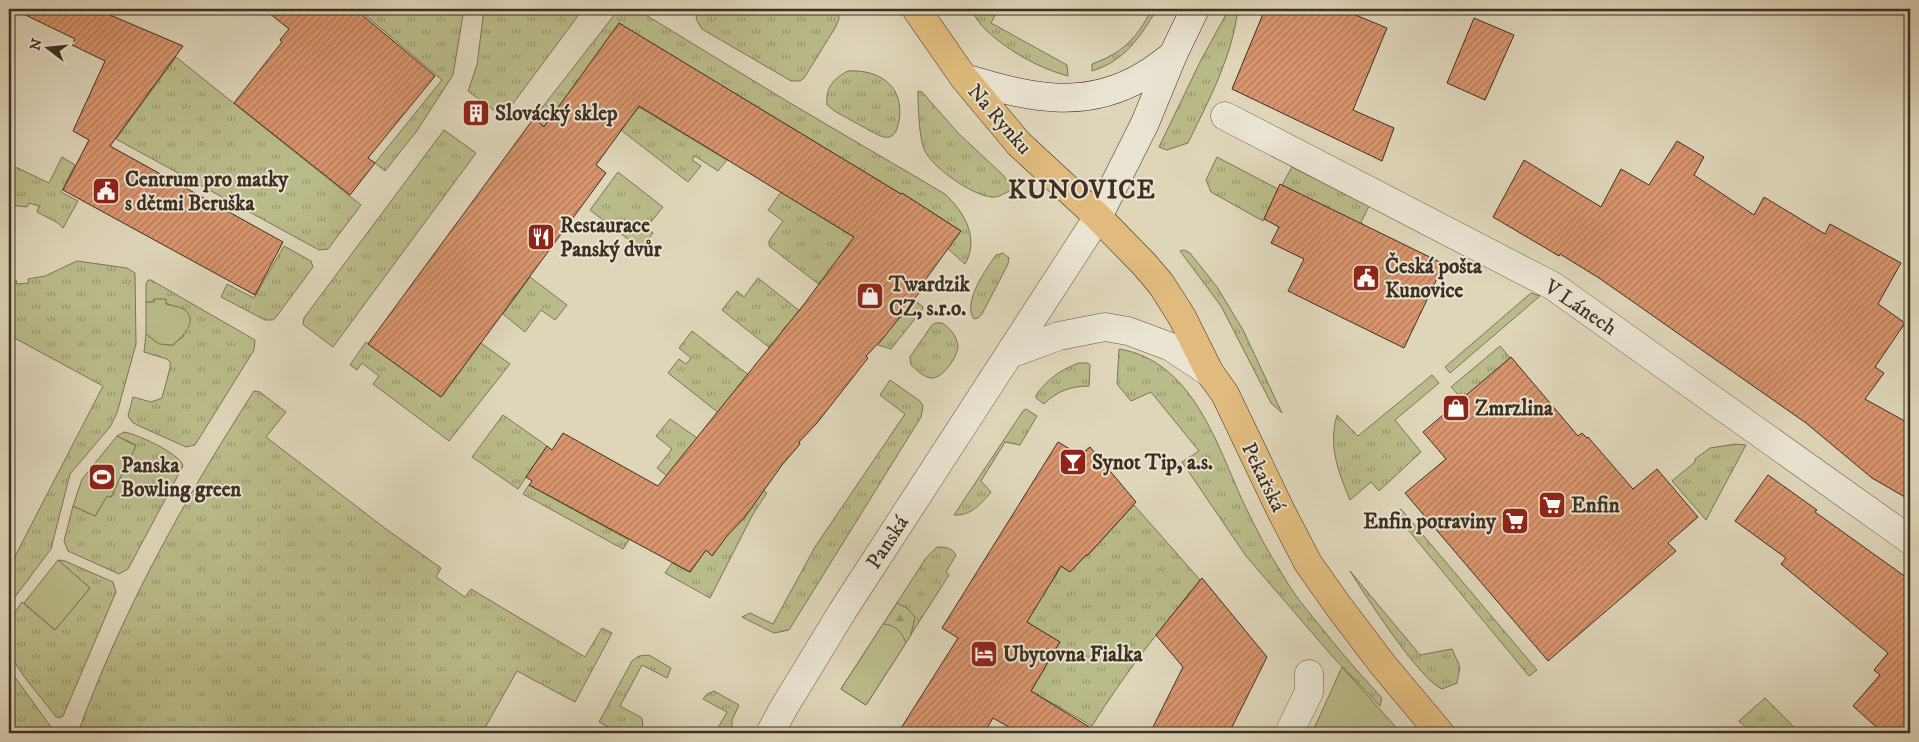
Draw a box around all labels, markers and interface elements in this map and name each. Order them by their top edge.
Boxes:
north arrow [22,22,72,72]
text: N [26,36,47,53]
street label: Na Rynku [961,79,1037,160]
building icon: Slovácký sklep [461,98,491,128]
place label: Slovácký sklep [495,101,618,127]
place label: Centrum pro matky s dětmi Beruška [125,167,289,217]
district label: KUNOVICE [1008,174,1156,207]
public building icon: Centrum pro matky s dětmi Beruška [91,176,121,206]
place label: Restaurace Panský dvůr [560,213,663,263]
restaurant icon: Restaurace Panský dvůr [526,222,556,252]
place label: Česká pošta Kunovice [1385,252,1483,304]
public building icon: Česká pošta Kunovice [1351,263,1381,293]
place label: Twardzik CZ, s.r.o. [888,272,970,322]
street label: V Lánech [1539,274,1622,341]
shop icon: Twardzik CZ, s.r.o. [855,281,885,311]
shop icon: Zmrzlina [1441,393,1471,423]
place label: Zmrzlina [1475,396,1554,422]
street label: Pekařská [1235,438,1291,516]
bar icon: Synot Tip, a.s. [1058,447,1088,477]
place label: Synot Tip, a.s. [1092,450,1213,476]
place label: Panska Bowling green [121,453,242,503]
sports icon: Panska Bowling green [87,462,117,492]
supermarket icon: Enfin [1537,490,1567,520]
place label: Enfin [1571,493,1621,519]
supermarket icon: Enfin potraviny [1500,506,1530,536]
place label: Enfin potraviny [1363,509,1497,535]
street label: Panská [861,511,915,574]
hotel icon: Ubytovna Fialka [969,639,999,669]
place label: Ubytovna Fialka [1003,642,1144,668]

